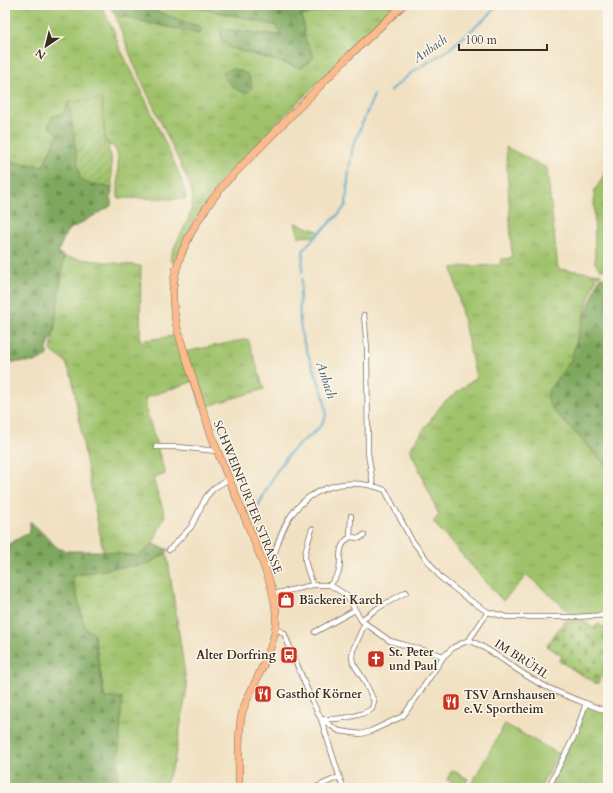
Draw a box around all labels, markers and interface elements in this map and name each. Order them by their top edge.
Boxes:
north arrow [26,26,66,66]
scale bar [459,26,547,52]
water label: Anbach [408,30,451,68]
text: 100 m [465,32,498,48]
text: N [32,45,49,63]
water label: Anbach [311,358,341,402]
street label: SCHWEINFURTER STRASSE [210,418,286,576]
shop icon: Bäckerei Karch [276,590,296,610]
place label: Bäckerei Karch [299,592,383,608]
street label: IM BRÜHL [492,635,554,683]
place label: St. Peter und Paul [389,644,438,674]
bus stop icon: Alter Dorfring [279,645,299,665]
place label: Alter Dorfring [196,647,277,663]
church icon: St. Peter und Paul [366,649,386,669]
restaurant icon: Gasthof Körner [253,684,273,704]
place label: Gasthof Körner [276,686,362,702]
place label: TSV Arnshausen e.V. Sportheim [464,687,556,717]
restaurant icon: TSV Arnshausen e.V. Sportheim [441,692,461,712]

